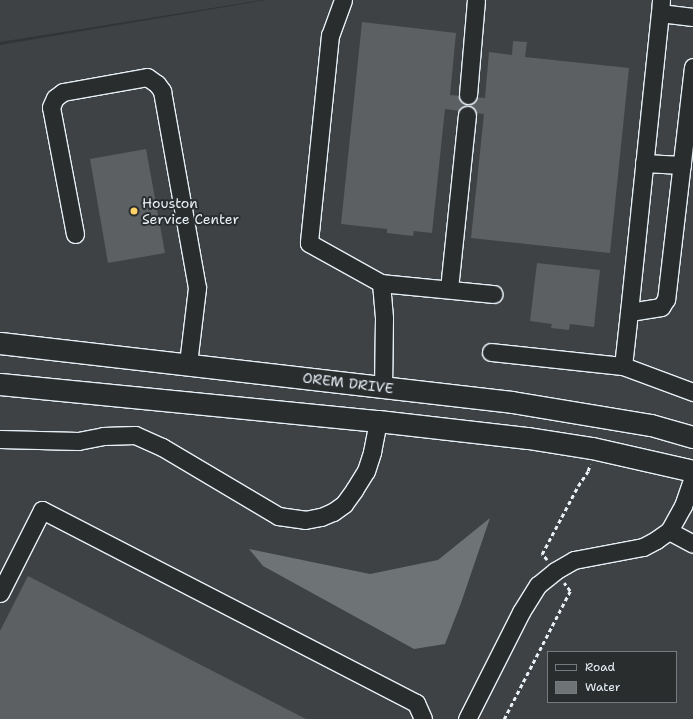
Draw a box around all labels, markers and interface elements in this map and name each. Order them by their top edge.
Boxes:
place label: Houston Service Center [142,195,239,228]
marker: Houston Service Center [129,206,139,216]
street label: OREM DRIVE [302,369,394,397]
legend [547,651,677,703]
text: Road [585,659,615,675]
text: Water [585,679,620,695]

